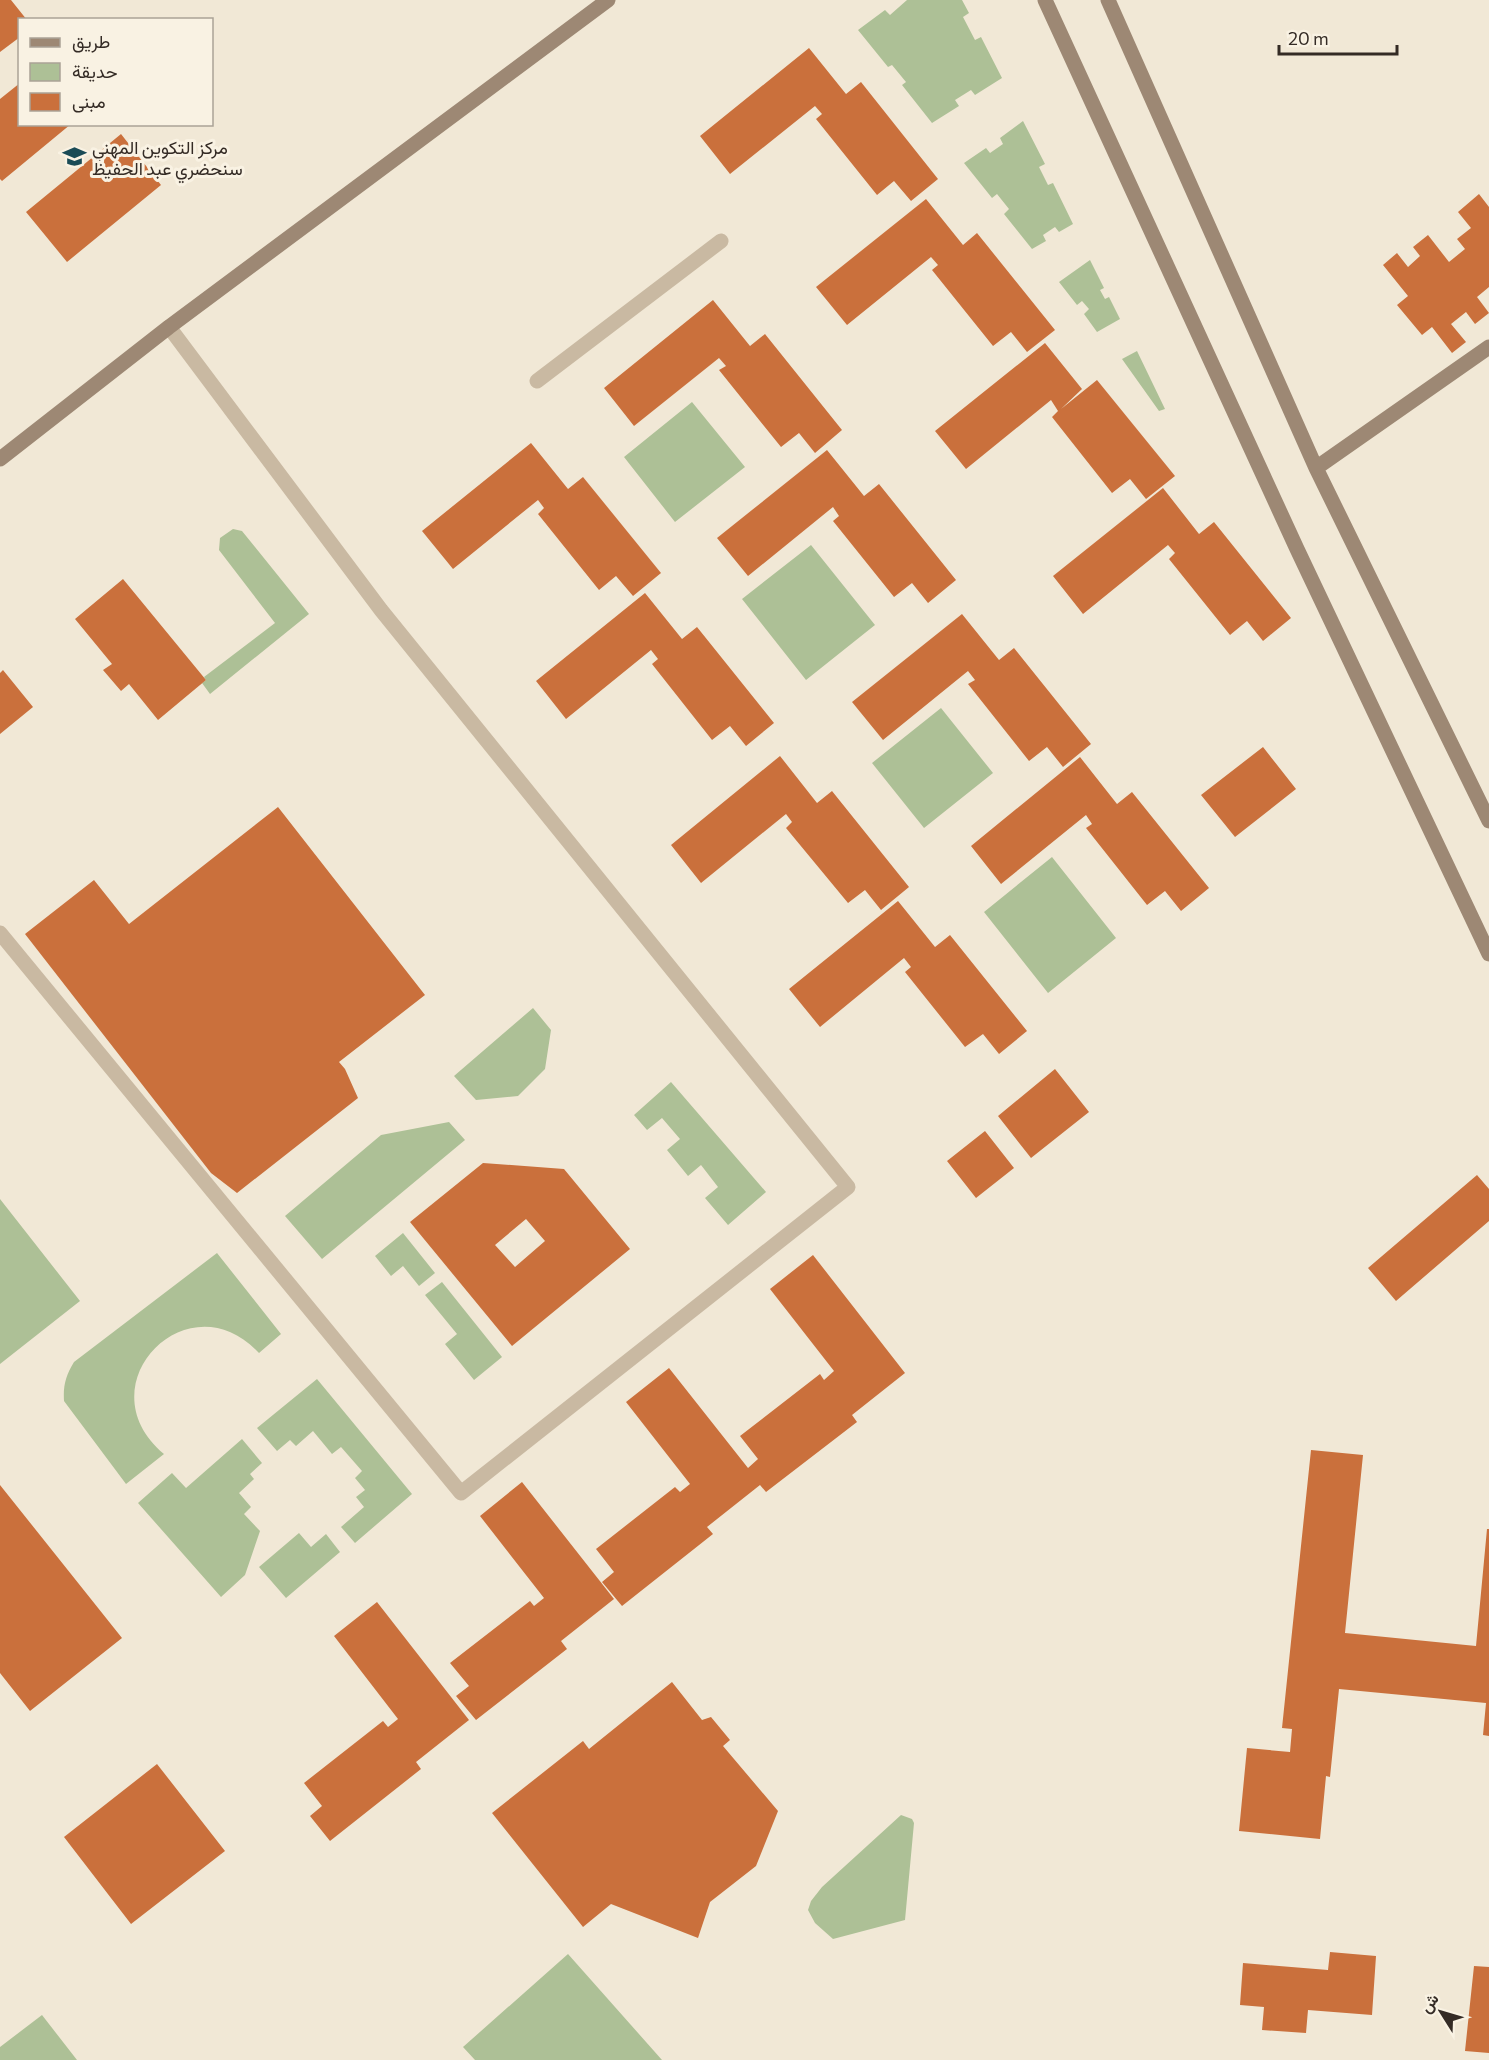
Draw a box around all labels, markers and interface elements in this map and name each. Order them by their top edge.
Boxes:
legend [18,18,213,126]
scale bar [1279,18,1398,56]
text: 20 m [1288,27,1329,49]
text: طريق [72,30,110,53]
text: حديقة [72,60,118,82]
text: مبنى [72,90,106,113]
place label: مركز التكوين المهني سنحضري عبد الحفيظ [92,136,243,184]
school or university icon: مركز التكوين المهني سنحضري عبد الحفيظ [61,144,87,170]
north arrow [1411,1982,1471,2042]
text: ش [1415,1989,1443,2017]

